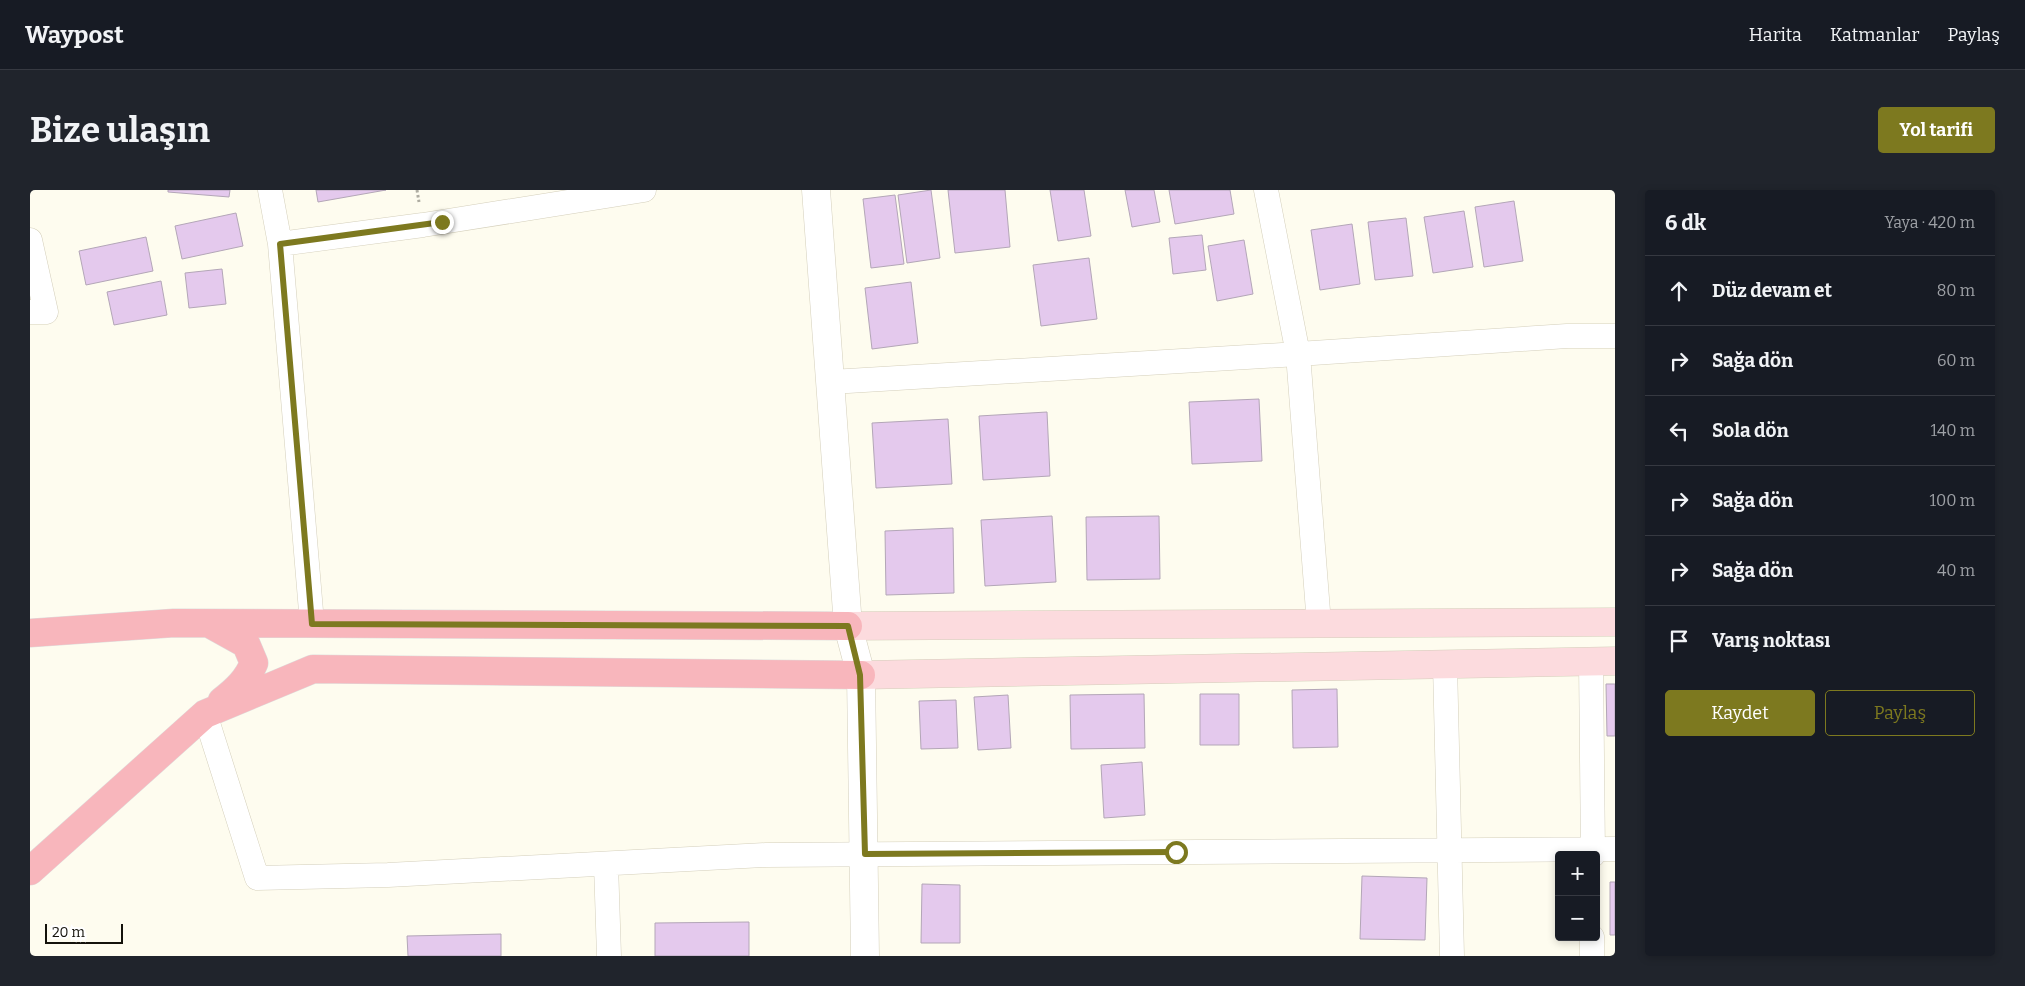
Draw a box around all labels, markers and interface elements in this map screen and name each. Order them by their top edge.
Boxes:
text: Waypost [25,21,124,49]
text: Harita [1749,24,1802,46]
text: Katmanlar [1830,24,1919,46]
text: Paylaş [1947,24,2000,46]
button: Yol tarifi [1878,107,1995,153]
text: Bize ulaşın [30,109,210,151]
text: 6 dk [1665,210,1706,236]
route end [431,211,454,234]
text: Yaya · 420 m [1884,213,1975,232]
icon: ahead [1665,277,1693,305]
text: Düz devam et [1712,279,1832,302]
text: 80 m [1937,281,1975,300]
icon: right [1665,347,1693,375]
text: Sağa dön [1712,349,1793,372]
text: 60 m [1937,351,1975,370]
icon: left [1665,417,1693,445]
text: Sola dön [1712,419,1789,442]
text: 140 m [1930,421,1975,440]
icon: right [1665,487,1693,515]
text: Sağa dön [1712,489,1793,512]
text: 100 m [1930,491,1975,510]
icon: right [1665,557,1693,585]
text: Sağa dön [1712,559,1793,582]
text: 40 m [1937,561,1975,580]
icon: arrive [1665,627,1693,655]
text: Varış noktası [1712,629,1830,652]
button: Kaydet [1665,690,1815,736]
button: Paylaş [1825,690,1975,736]
route start [1165,841,1188,864]
map controls [1555,851,1600,941]
button: + [1555,851,1600,896]
button: − [1555,896,1600,941]
scale bar [45,921,122,944]
text: 20 m [52,924,85,941]

